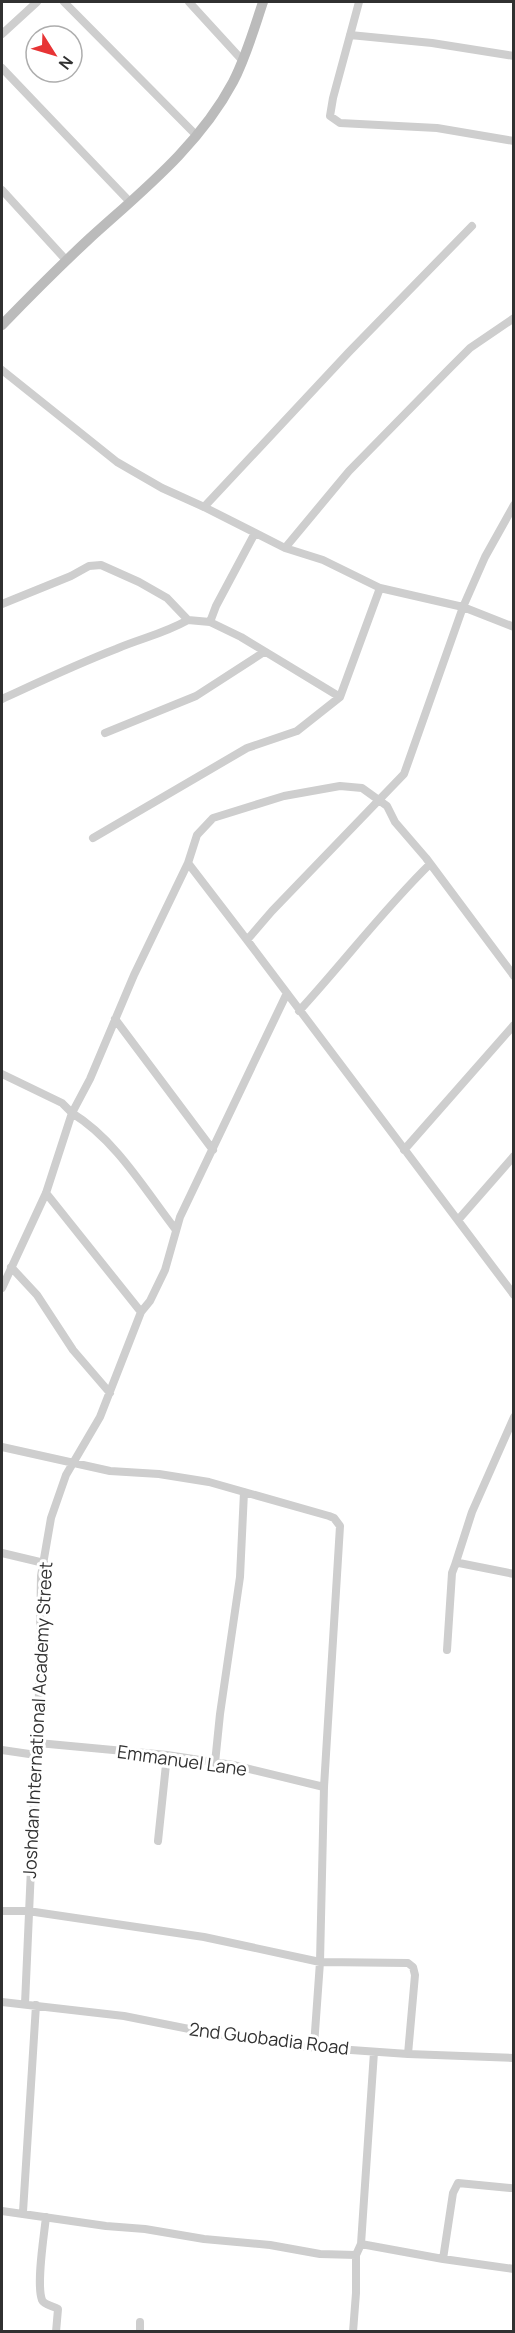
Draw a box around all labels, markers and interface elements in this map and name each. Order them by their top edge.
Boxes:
north arrow [24,24,84,84]
text: N [54,52,78,74]
street label: Joshdan International Academy Street [17,1561,57,1879]
street label: Emmanuel Lane [116,1739,249,1781]
street label: 2nd Guobadia Road [188,2016,350,2060]

